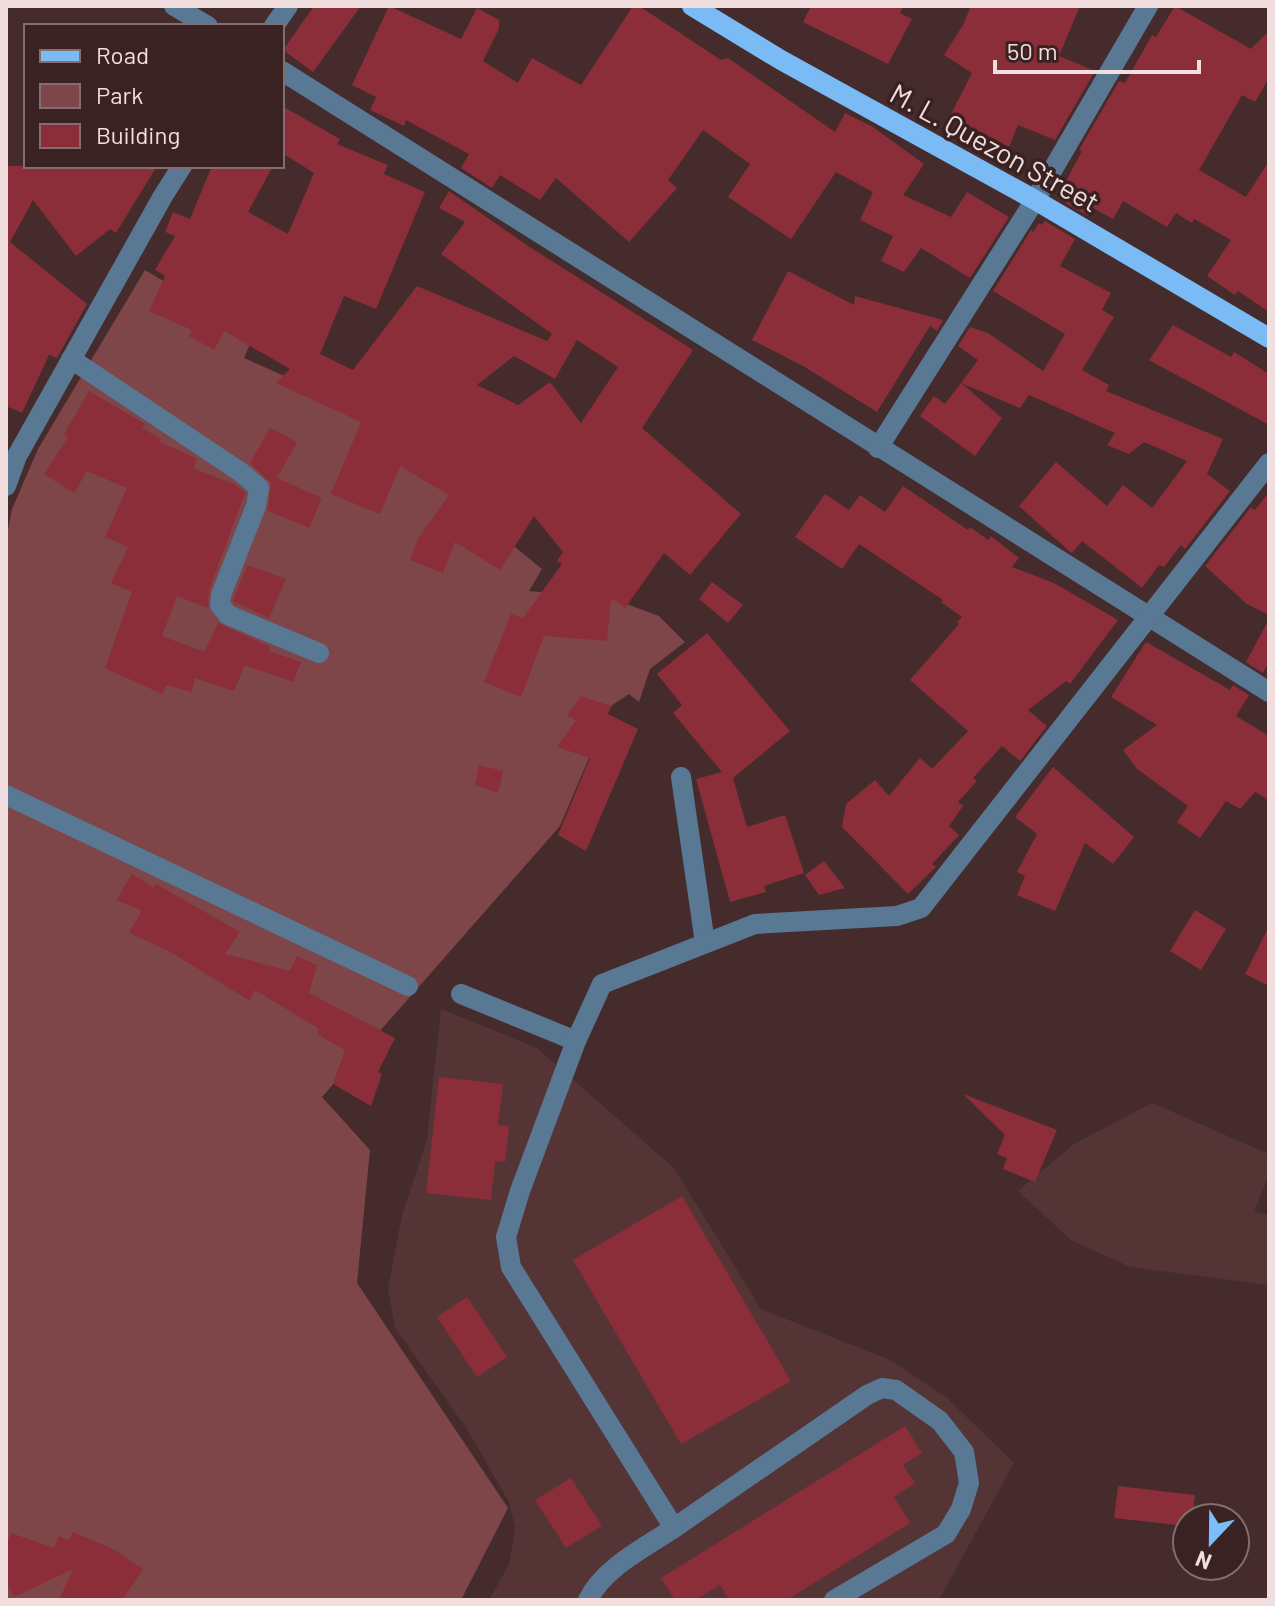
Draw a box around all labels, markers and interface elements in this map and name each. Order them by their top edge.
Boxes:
legend [24,24,284,168]
scale bar [995,24,1199,74]
text: 50 m [1007,36,1058,65]
text: Road [96,40,149,69]
street label: M. L. Quezon Street [885,76,1105,218]
text: Park [96,80,143,109]
text: Building [96,120,180,149]
north arrow [1171,1502,1251,1582]
text: N [1191,1547,1215,1576]

